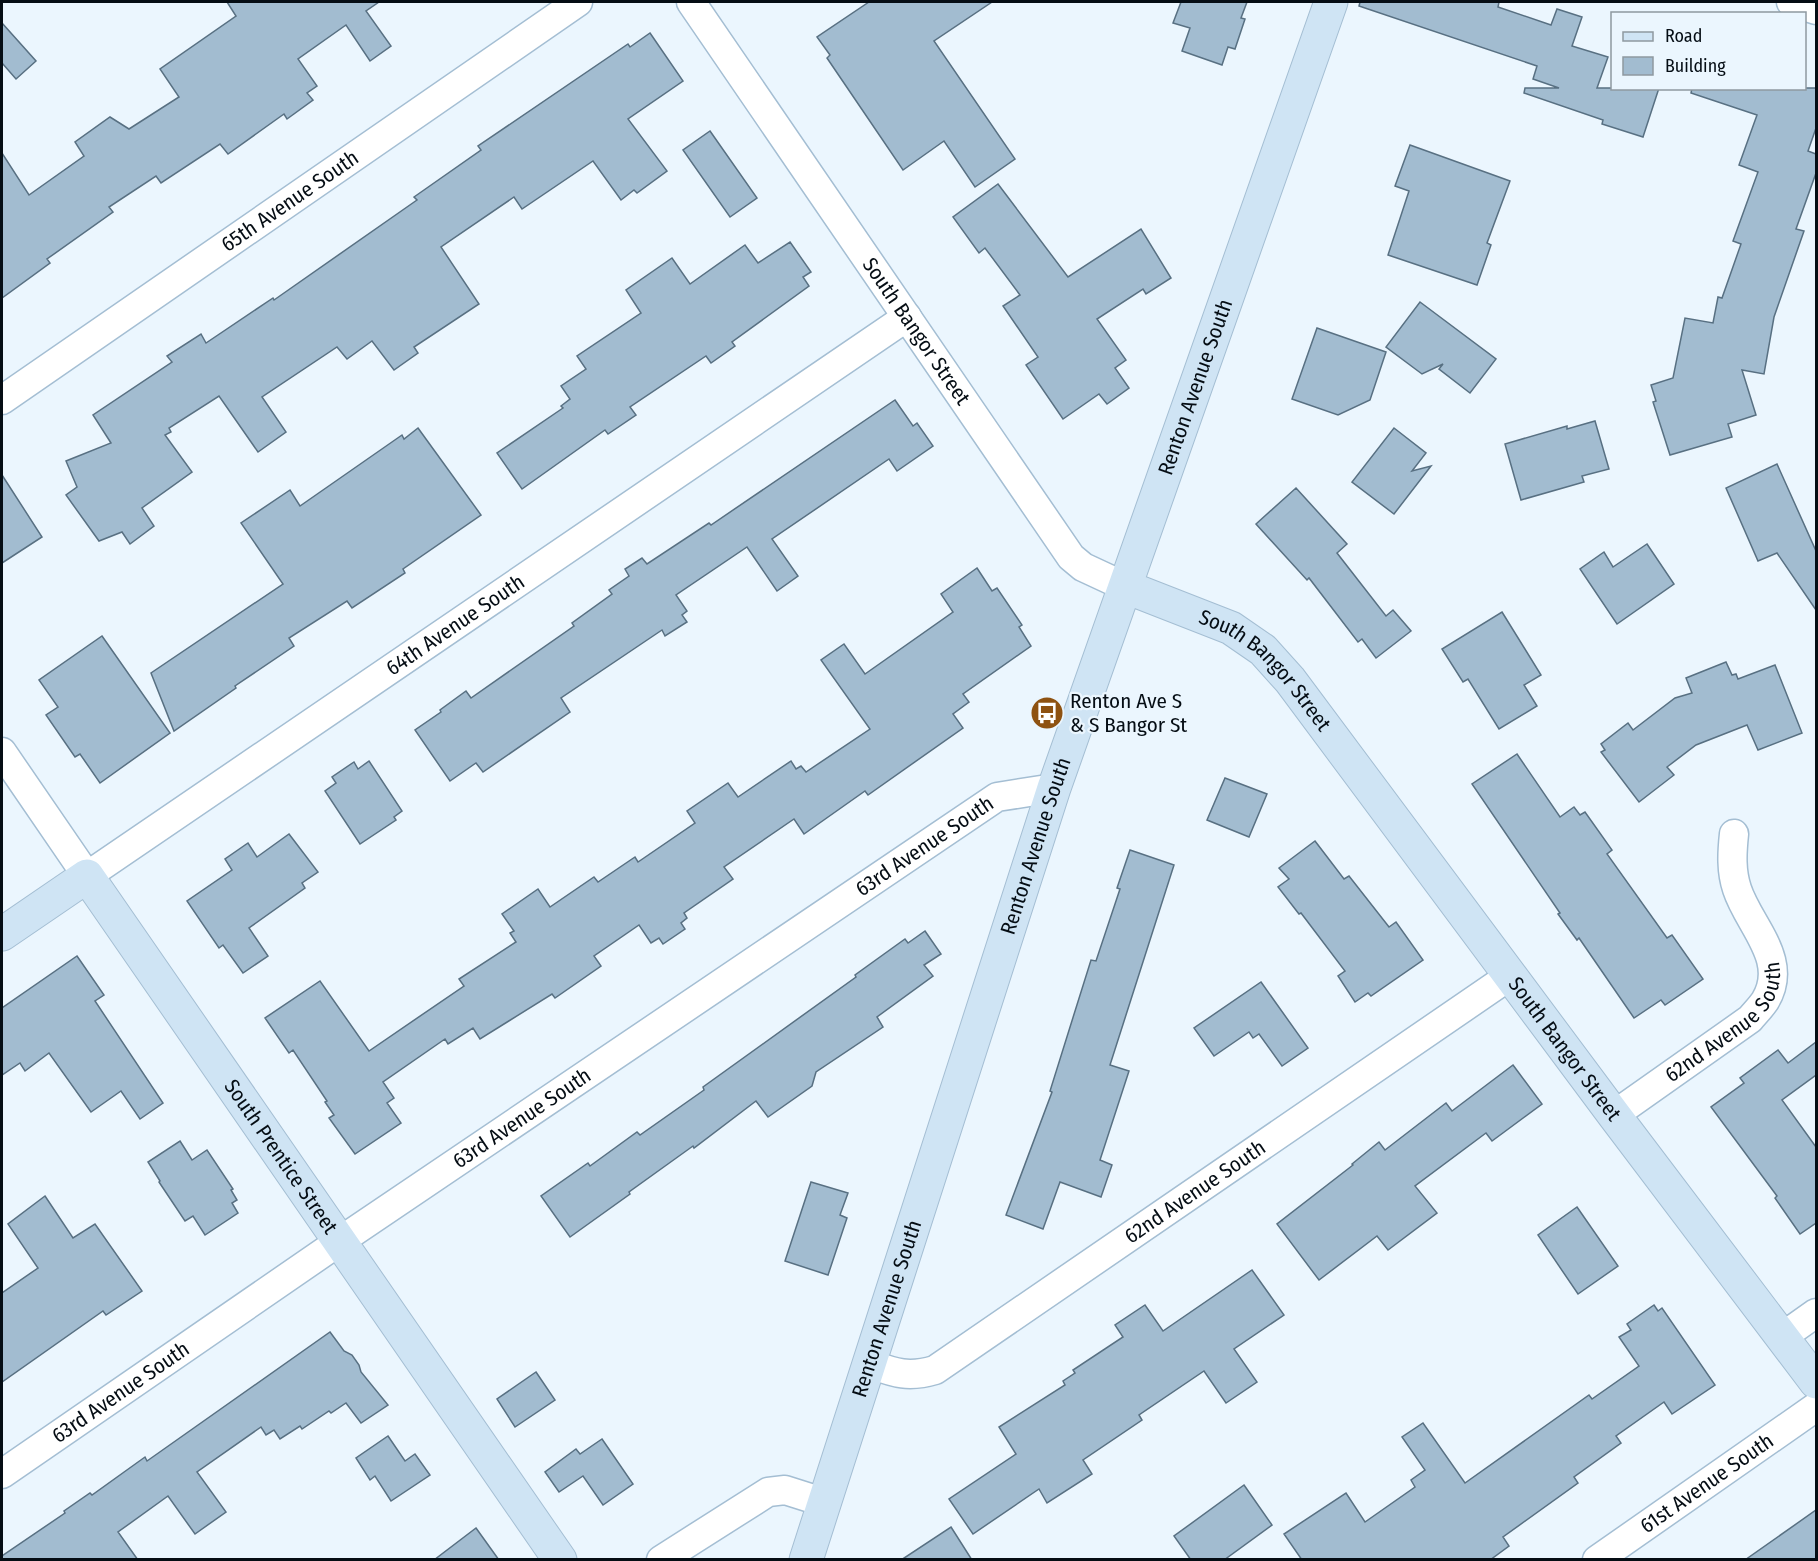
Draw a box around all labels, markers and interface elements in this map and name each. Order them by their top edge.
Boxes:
legend [1611,12,1806,90]
text: Road [1665,25,1702,47]
text: Building [1665,55,1726,77]
street label: 65th Avenue South [216,145,364,258]
street label: South Bangor Street [857,253,976,410]
street label: Renton Avenue South [1152,296,1238,478]
street label: 64th Avenue South [381,569,529,681]
street label: South Bangor Street [1195,604,1337,736]
place label: Renton Ave S & S Bangor St [1070,688,1187,738]
bus stop icon: Renton Ave S & S Bangor St [1029,695,1065,731]
street label: Renton Avenue South [995,754,1077,938]
street label: 63rd Avenue South [850,790,999,902]
street label: 62nd Avenue South [1660,960,1786,1088]
street label: South Bangor Street [1503,972,1627,1126]
street label: 63rd Avenue South [448,1062,596,1174]
street label: South Prentice Street [219,1074,343,1239]
street label: 62nd Avenue South [1119,1134,1270,1249]
street label: Renton Avenue South [846,1217,927,1401]
street label: 63rd Avenue South [47,1336,194,1449]
street label: 61st Avenue South [1635,1428,1779,1539]

